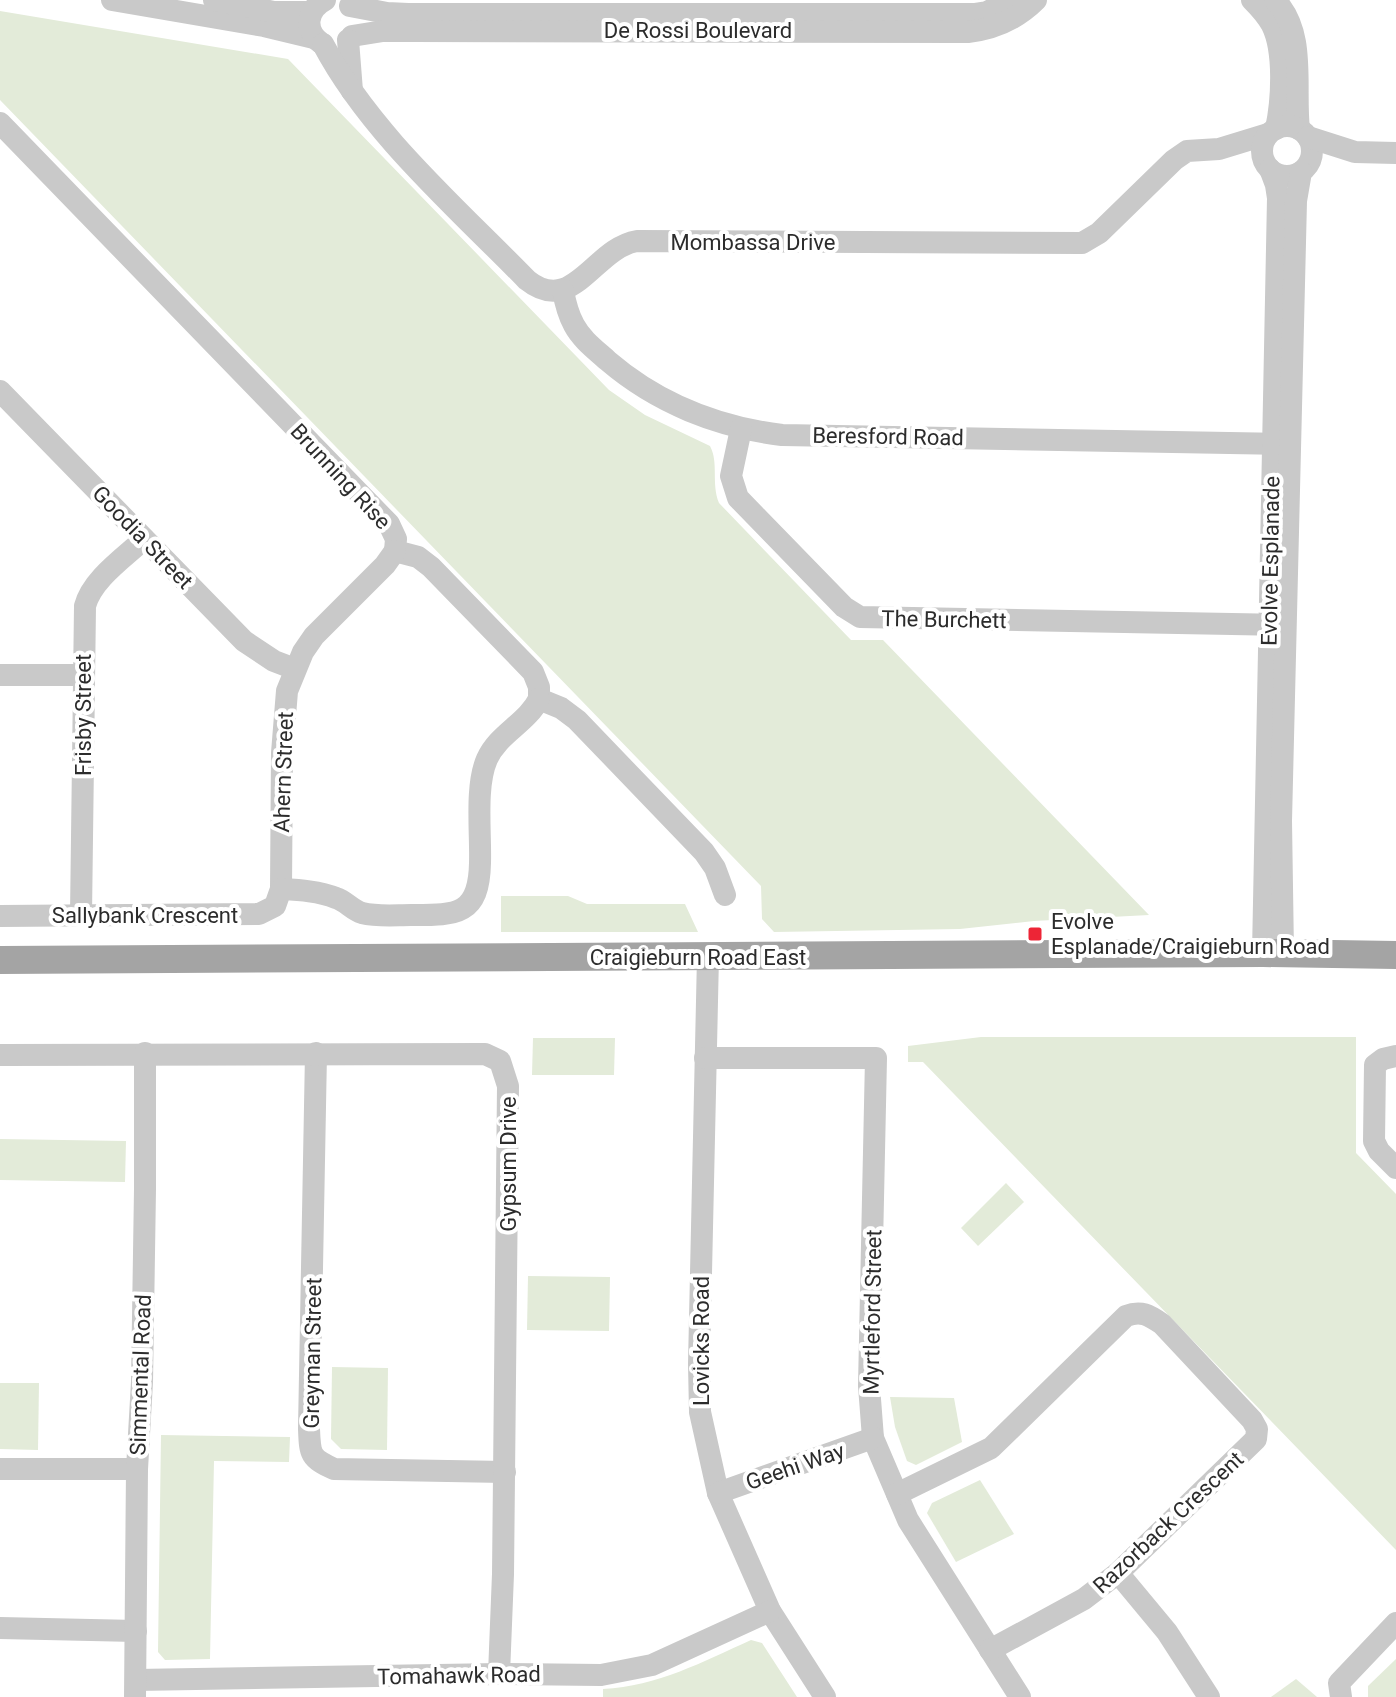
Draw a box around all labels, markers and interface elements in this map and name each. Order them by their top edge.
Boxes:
street label: De Rossi Boulevard [604,18,792,43]
street label: Mombassa Drive [671,230,835,255]
street label: Brunning Rise [286,419,396,534]
street label: Beresford Road [812,423,964,450]
street label: Evolve Esplanade [1257,476,1284,646]
street label: Goodia Street [87,481,198,594]
street label: The Burchett [881,606,1007,633]
street label: Frisby Street [71,654,96,776]
street label: Ahern Street [269,711,298,833]
street label: Sallybank Crescent [52,903,238,928]
place label: Evolve Esplanade/Craigieburn Road [1051,909,1330,959]
marker: Evolve Esplanade/Craigieburn Road [1026,925,1044,943]
street label: Craigieburn Road East [590,945,806,970]
street label: Gypsum Drive [496,1096,521,1232]
street label: Myrtleford Street [859,1229,886,1395]
street label: Lovicks Road [689,1276,714,1406]
street label: Greyman Street [299,1277,326,1429]
street label: Simmental Road [125,1294,156,1456]
street label: Geehi Way [743,1438,848,1495]
street label: Razorback Crescent [1088,1446,1248,1598]
street label: Tomahawk Road [377,1662,541,1689]

